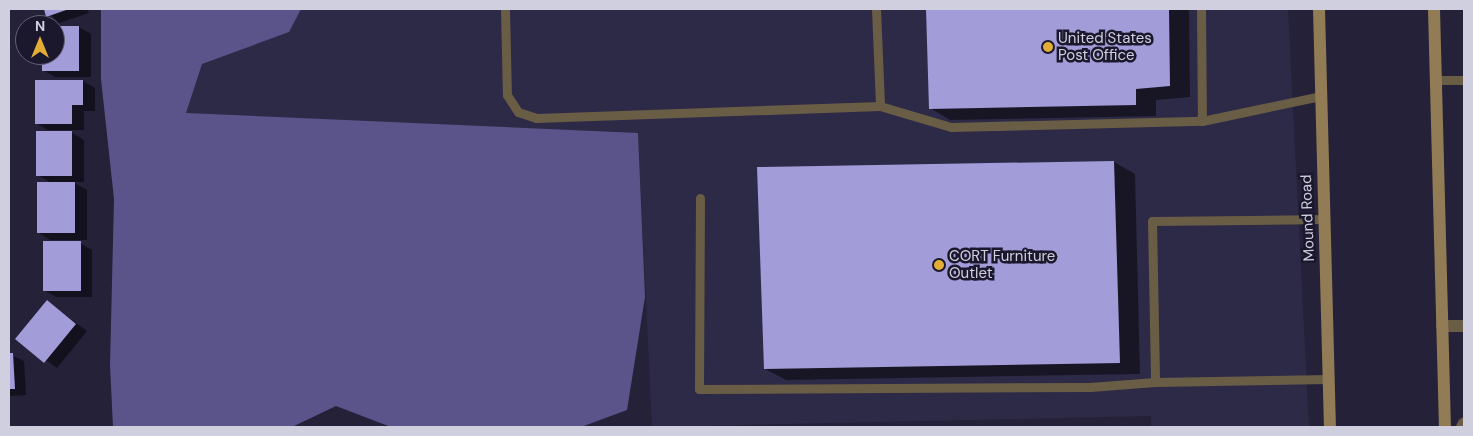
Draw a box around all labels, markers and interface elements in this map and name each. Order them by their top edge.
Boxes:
north arrow [15,15,65,65]
text: N [35,17,45,35]
place label: United States Post Office [1058,29,1152,64]
marker: United States Post Office [1042,41,1054,53]
street label: Mound Road [1297,174,1319,262]
place label: CORT Furniture Outlet [949,247,1055,282]
marker: CORT Furniture Outlet [933,259,945,271]

